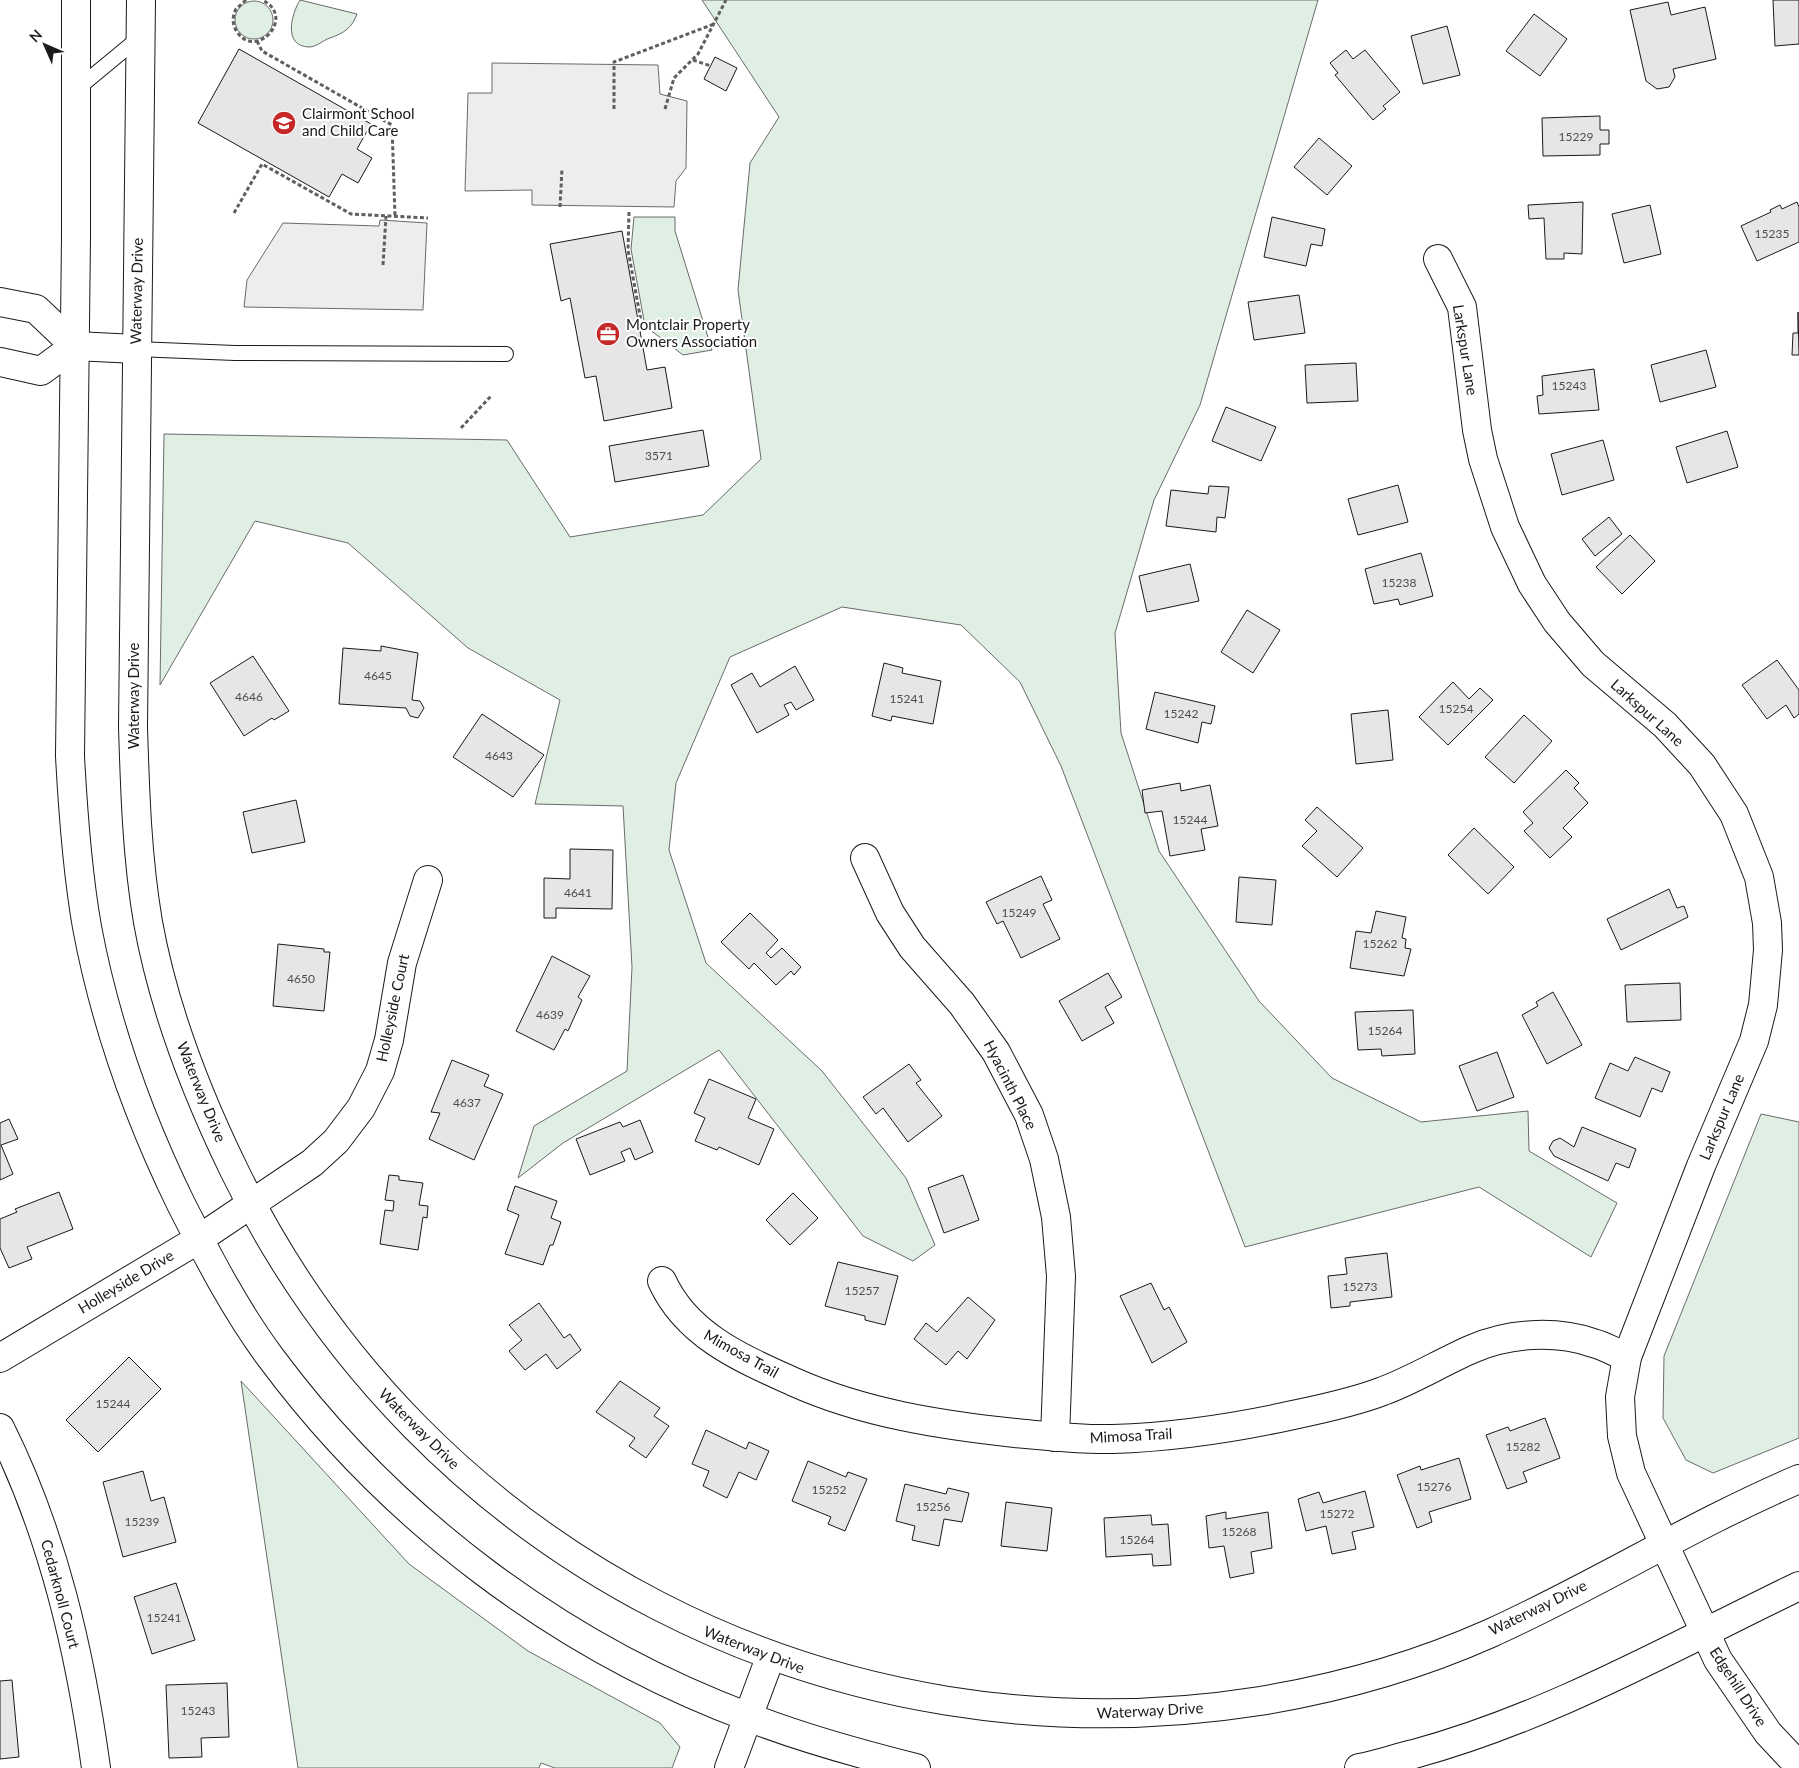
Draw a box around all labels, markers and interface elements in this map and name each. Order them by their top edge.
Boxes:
north arrow [20,20,70,70]
text: N [26,26,45,45]
place label: Clairmont School and Child Care [302,104,415,139]
school or university icon: Clairmont School and Child Care [271,110,297,136]
house number: 15229 [1559,129,1593,144]
house number: 15235 [1755,226,1789,241]
street label: Waterway Drive [126,237,146,344]
street label: Larkspur Lane [1450,303,1482,397]
place label: Montclair Property Owners Association [626,315,757,350]
office icon: Montclair Property Owners Association [595,321,621,347]
house number: 15243 [1552,378,1586,393]
house number: 3571 [645,448,673,463]
house number: 15238 [1382,575,1416,590]
street label: Waterway Drive [124,643,142,749]
house number: 4645 [364,668,392,683]
street label: Larkspur Lane [1607,675,1688,750]
house number: 4646 [235,689,263,704]
house number: 15241 [890,691,924,706]
house number: 15254 [1439,701,1473,716]
house number: 15242 [1164,706,1198,721]
house number: 4643 [485,748,513,763]
house number: 15244 [1173,812,1207,827]
house number: 4641 [564,885,592,900]
house number: 15249 [1002,905,1036,920]
house number: 15262 [1363,936,1397,951]
street label: Holleyside Court [372,952,412,1063]
house number: 4650 [287,971,315,986]
house number: 4639 [536,1007,564,1022]
house number: 15264 [1368,1023,1402,1038]
street label: Hyacinth Place [981,1037,1041,1132]
street label: Waterway Drive [174,1039,230,1145]
street label: Larkspur Lane [1695,1071,1747,1162]
house number: 4637 [453,1095,481,1110]
street label: Holleyside Drive [74,1246,177,1317]
house number: 15273 [1343,1279,1377,1294]
house number: 15257 [845,1283,879,1298]
street label: Mimosa Trail [701,1325,782,1381]
street label: Waterway Drive [376,1384,464,1472]
house number: 15244 [96,1396,130,1411]
street label: Mimosa Trail [1089,1424,1173,1446]
house number: 15282 [1506,1439,1540,1454]
house number: 15276 [1417,1479,1451,1494]
house number: 15252 [812,1482,846,1497]
house number: 15256 [916,1499,950,1514]
house number: 15272 [1320,1506,1354,1521]
house number: 15239 [125,1514,159,1529]
house number: 15268 [1222,1524,1256,1539]
house number: 15264 [1120,1532,1154,1547]
street label: Cedarknoll Court [38,1537,84,1651]
street label: Waterway Drive [1486,1576,1590,1639]
house number: 15241 [147,1610,181,1625]
street label: Waterway Drive [701,1622,807,1677]
street label: Edgehill Drive [1707,1643,1771,1730]
street label: Waterway Drive [1096,1698,1204,1722]
house number: 15243 [181,1703,215,1718]

